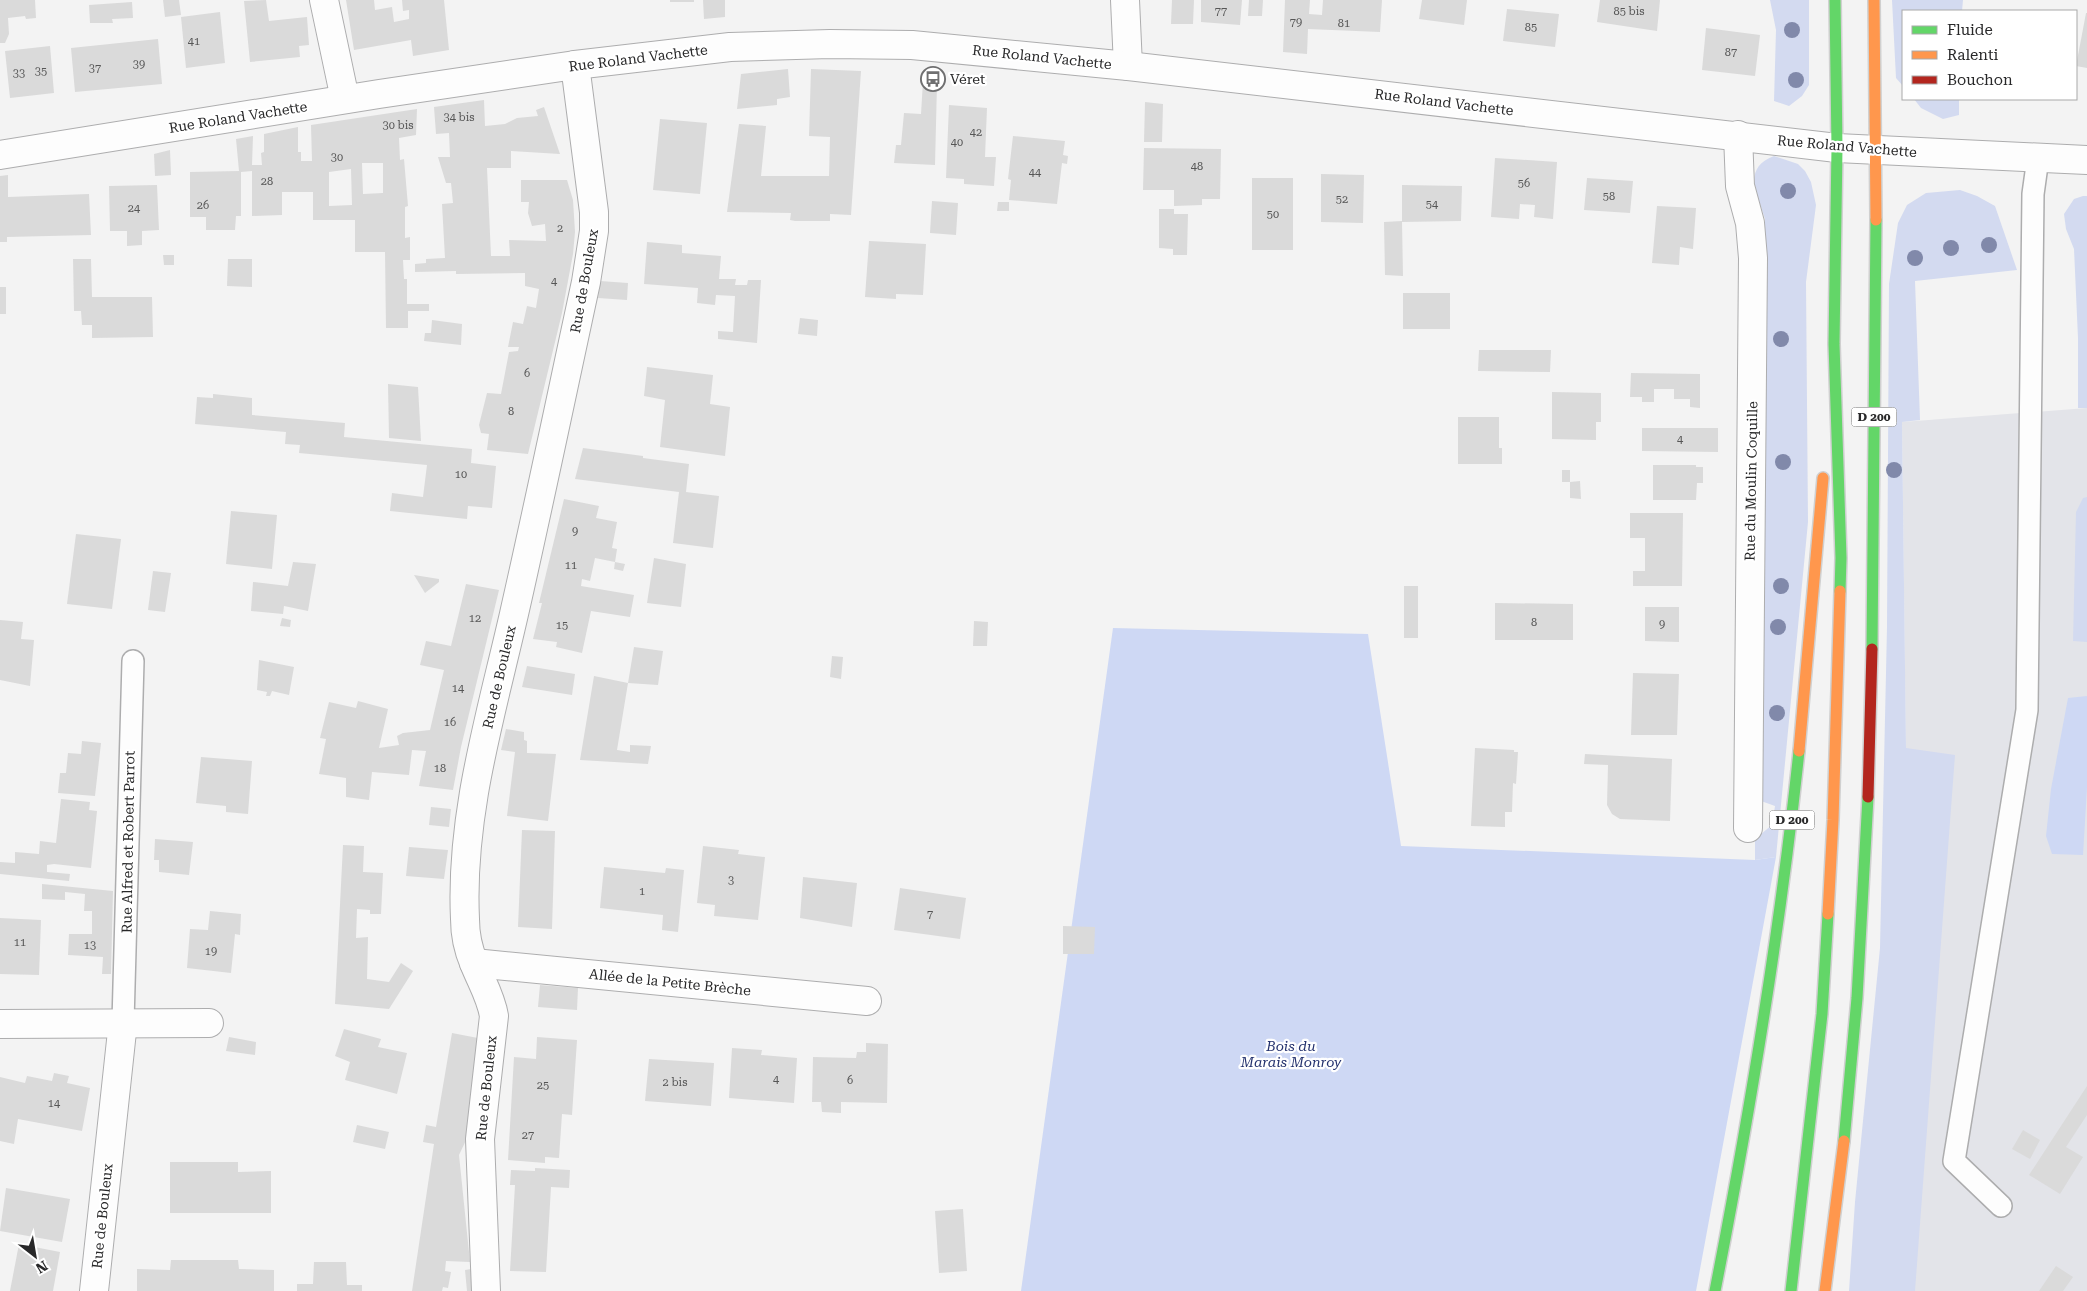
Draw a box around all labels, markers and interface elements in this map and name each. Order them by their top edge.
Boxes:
house number: 77 [1215,5,1227,18]
house number: 85 bis [1614,5,1645,18]
legend [1902,10,2077,100]
house number: 79 [1290,16,1302,29]
house number: 81 [1338,17,1350,30]
house number: 85 [1525,21,1537,34]
text: Fluide [1947,21,1993,39]
house number: 41 [188,35,200,48]
street label: Rue Roland Vachette [568,41,709,74]
street label: Rue Roland Vachette [972,42,1113,72]
house number: 87 [1725,46,1737,59]
text: Ralenti [1947,46,1999,64]
house number: 39 [133,58,145,71]
house number: 37 [89,62,101,75]
house number: 35 [35,65,47,78]
bus stop icon: Véret [920,66,946,92]
house number: 33 [13,67,25,80]
place label: Véret [950,71,985,87]
text: Bouchon [1947,71,2013,89]
street label: Rue Roland Vachette [1374,86,1515,119]
street label: Rue Roland Vachette [168,98,309,136]
house number: 34 bis [444,111,475,124]
house number: 30 bis [383,119,414,132]
house number: 42 [970,126,982,139]
street label: Rue Roland Vachette [1777,132,1918,160]
house number: 40 [951,136,963,149]
house number: 30 [331,151,343,164]
house number: 48 [1191,160,1203,173]
house number: 44 [1029,166,1042,179]
house number: 28 [261,175,273,188]
house number: 56 [1518,177,1530,190]
house number: 58 [1603,190,1615,203]
house number: 52 [1336,193,1348,206]
house number: 54 [1426,198,1439,211]
house number: 26 [197,199,209,212]
house number: 24 [128,202,141,215]
house number: 50 [1267,208,1279,221]
house number: 2 [557,222,563,235]
street label: Rue de Bouleux [567,228,601,334]
house number: 4 [551,275,558,288]
house number: 6 [524,367,530,380]
street label: Rue du Moulin Coquille [1742,401,1760,561]
house number: 8 [508,405,514,418]
road number: D 200 [1852,408,1896,427]
house number: 4 [1677,433,1684,446]
house number: 10 [455,468,467,481]
house number: 9 [572,525,578,538]
house number: 11 [565,559,577,572]
house number: 12 [469,612,481,625]
house number: 8 [1531,616,1537,629]
house number: 9 [1659,618,1665,631]
house number: 15 [556,619,568,632]
street label: Rue de Bouleux [479,624,519,730]
house number: 14 [452,682,465,695]
house number: 16 [444,716,456,729]
street label: Rue Alfred et Robert Parrot [118,751,138,933]
house number: 18 [434,762,446,775]
road number: D 200 [1770,810,1814,830]
house number: 3 [728,874,734,887]
house number: 1 [639,885,645,898]
house number: 7 [927,908,933,921]
house number: 11 [14,936,26,949]
house number: 13 [84,939,96,952]
house number: 19 [205,945,217,958]
street label: Allée de la Petite Brèche [588,966,752,999]
street label: Rue de Bouleux [473,1035,499,1141]
park label: Bois du Marais Monroy [1240,1038,1342,1070]
house number: 4 [773,1073,780,1086]
house number: 6 [847,1074,853,1087]
house number: 2 bis [663,1076,687,1089]
house number: 25 [537,1079,549,1092]
house number: 14 [48,1097,61,1110]
house number: 27 [522,1129,534,1142]
street label: Rue de Bouleux [89,1163,115,1269]
north arrow [10,1231,60,1281]
text: N [33,1258,50,1277]

